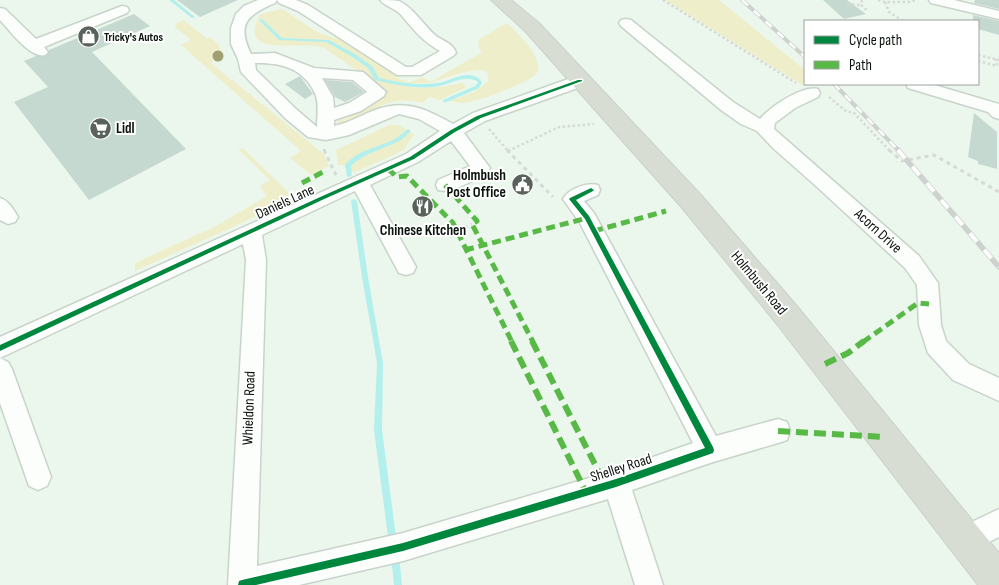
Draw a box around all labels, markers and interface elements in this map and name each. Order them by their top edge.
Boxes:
legend [804,20,979,85]
shop icon: Tricky's Autos [76,25,100,49]
place label: Tricky's Autos [104,30,164,45]
text: Cycle path [849,31,902,50]
text: Path [849,56,872,75]
supermarket icon: Lidl [88,116,112,140]
place label: Lidl [116,119,135,138]
place label: Holmbush Post Office [446,166,506,202]
public building icon: Holmbush Post Office [510,172,534,196]
street label: Daniels Lane [253,180,317,224]
restaurant icon: Chinese Kitchen [411,195,435,219]
street label: Acorn Drive [849,204,906,258]
place label: Chinese Kitchen [380,221,466,240]
street label: Holmbush Road [727,247,791,319]
street label: Whieldon Road [238,371,260,445]
street label: Shelley Road [588,449,654,487]

